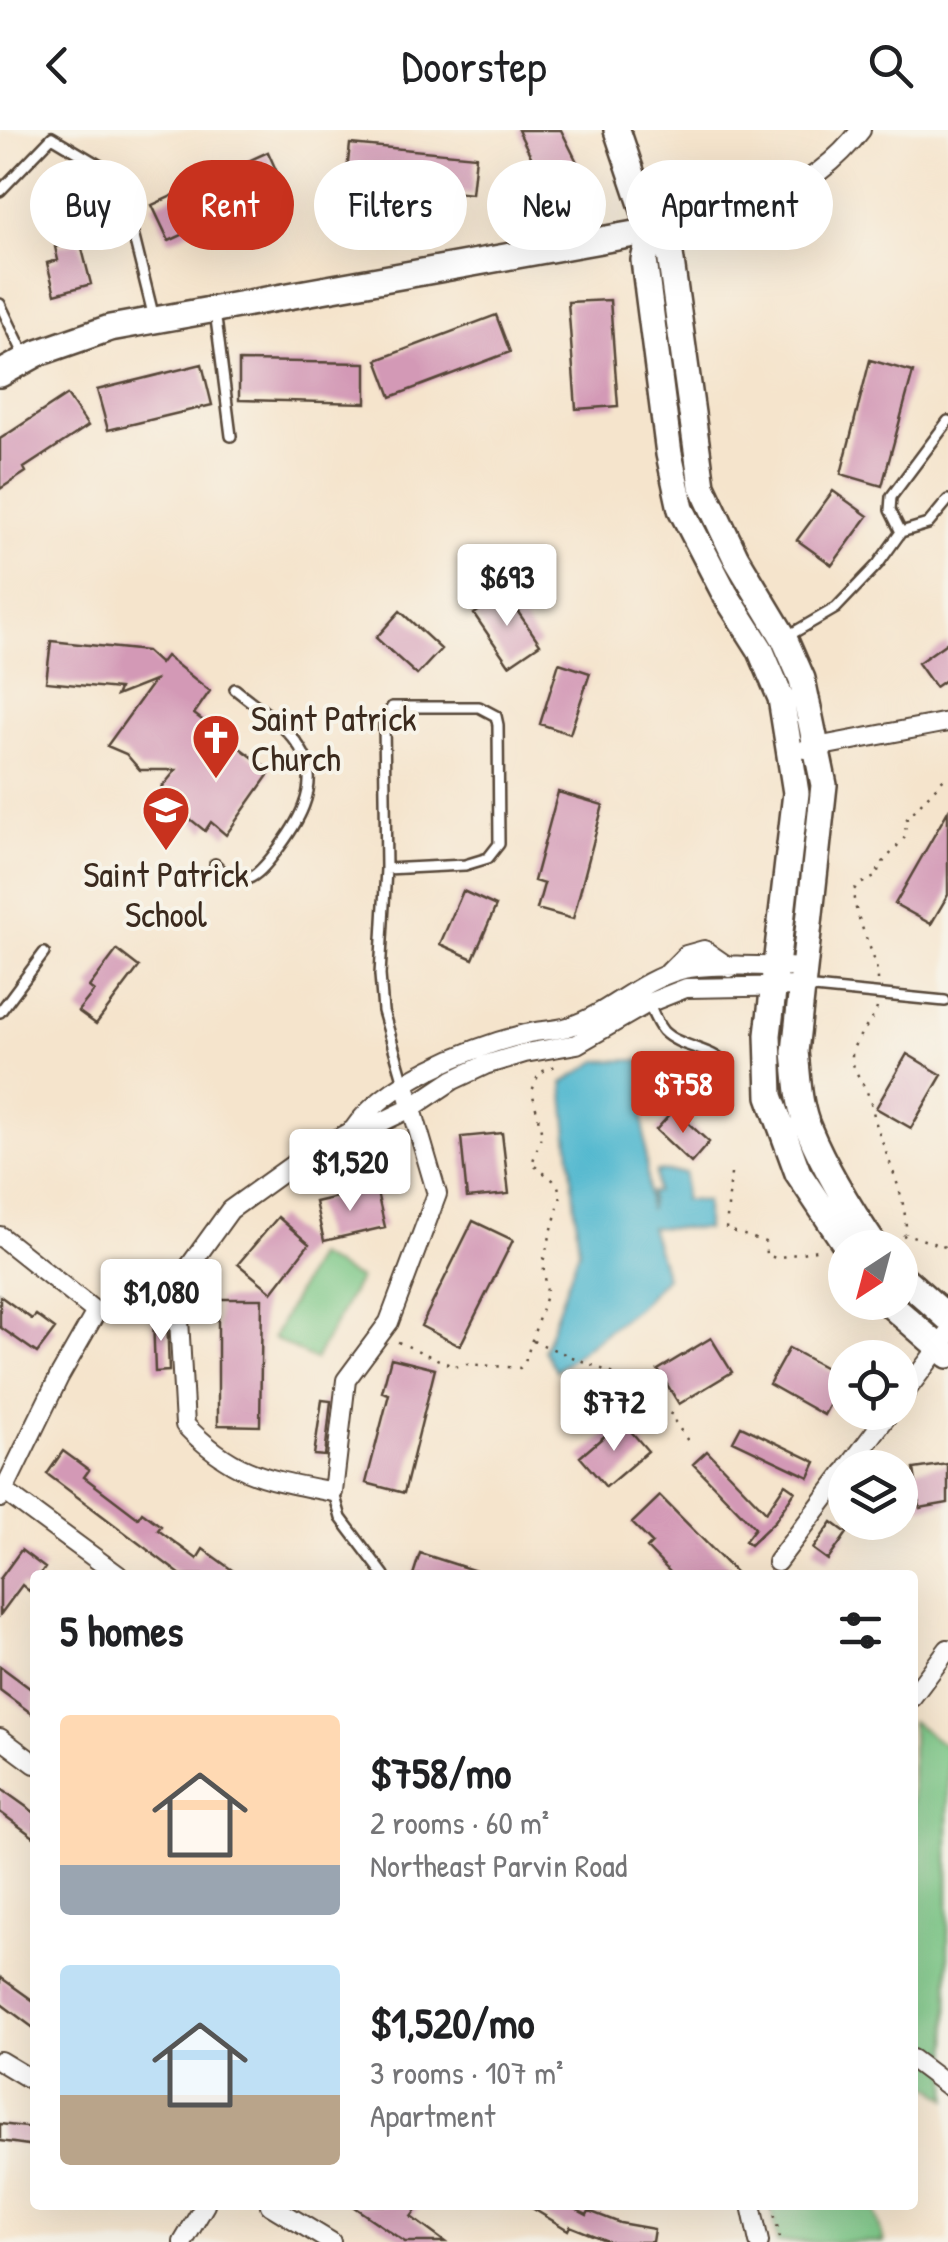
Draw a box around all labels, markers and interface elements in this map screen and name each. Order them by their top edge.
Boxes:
text: Doorstep [402,35,546,96]
icon: back [30,38,85,93]
icon: search [863,38,918,93]
chip: Buy [30,160,147,250]
chip: Rent [167,160,294,250]
chip: Filters [314,160,467,250]
chip: New [487,160,606,250]
chip: Apartment [626,160,833,250]
pin: $693 [448,544,566,629]
text: $693 [479,555,535,598]
place label: Saint Patrick Church [251,695,417,782]
church icon: Saint Patrick Church [190,712,242,780]
school or university icon: Saint Patrick School [140,784,192,852]
place label: Saint Patrick School [83,851,249,938]
pin: $758 [624,1051,742,1136]
text: $758 [653,1062,713,1105]
pin: $1,520 [269,1129,431,1214]
text: $1,520 [311,1140,389,1183]
north arrow [828,1230,918,1320]
map controls [828,1230,918,1540]
pin: $1,080 [80,1259,242,1344]
text: $1,080 [123,1270,199,1313]
button: locate [828,1340,918,1430]
pin: $772 [555,1369,673,1454]
text: $772 [583,1380,645,1423]
button: layers [828,1450,918,1540]
text: 5 homes [60,1602,183,1659]
icon: filters [833,1603,888,1658]
text: $758/mo [370,1744,511,1801]
icon: home [140,1755,260,1875]
text: 2 rooms · 60 m² [370,1801,549,1844]
text: Northeast Parvin Road [370,1844,627,1887]
text: $1,520/mo [370,1994,535,2051]
icon: home [140,2005,260,2125]
text: 3 rooms · 107 m² [370,2051,563,2094]
text: Apartment [370,2094,495,2137]

